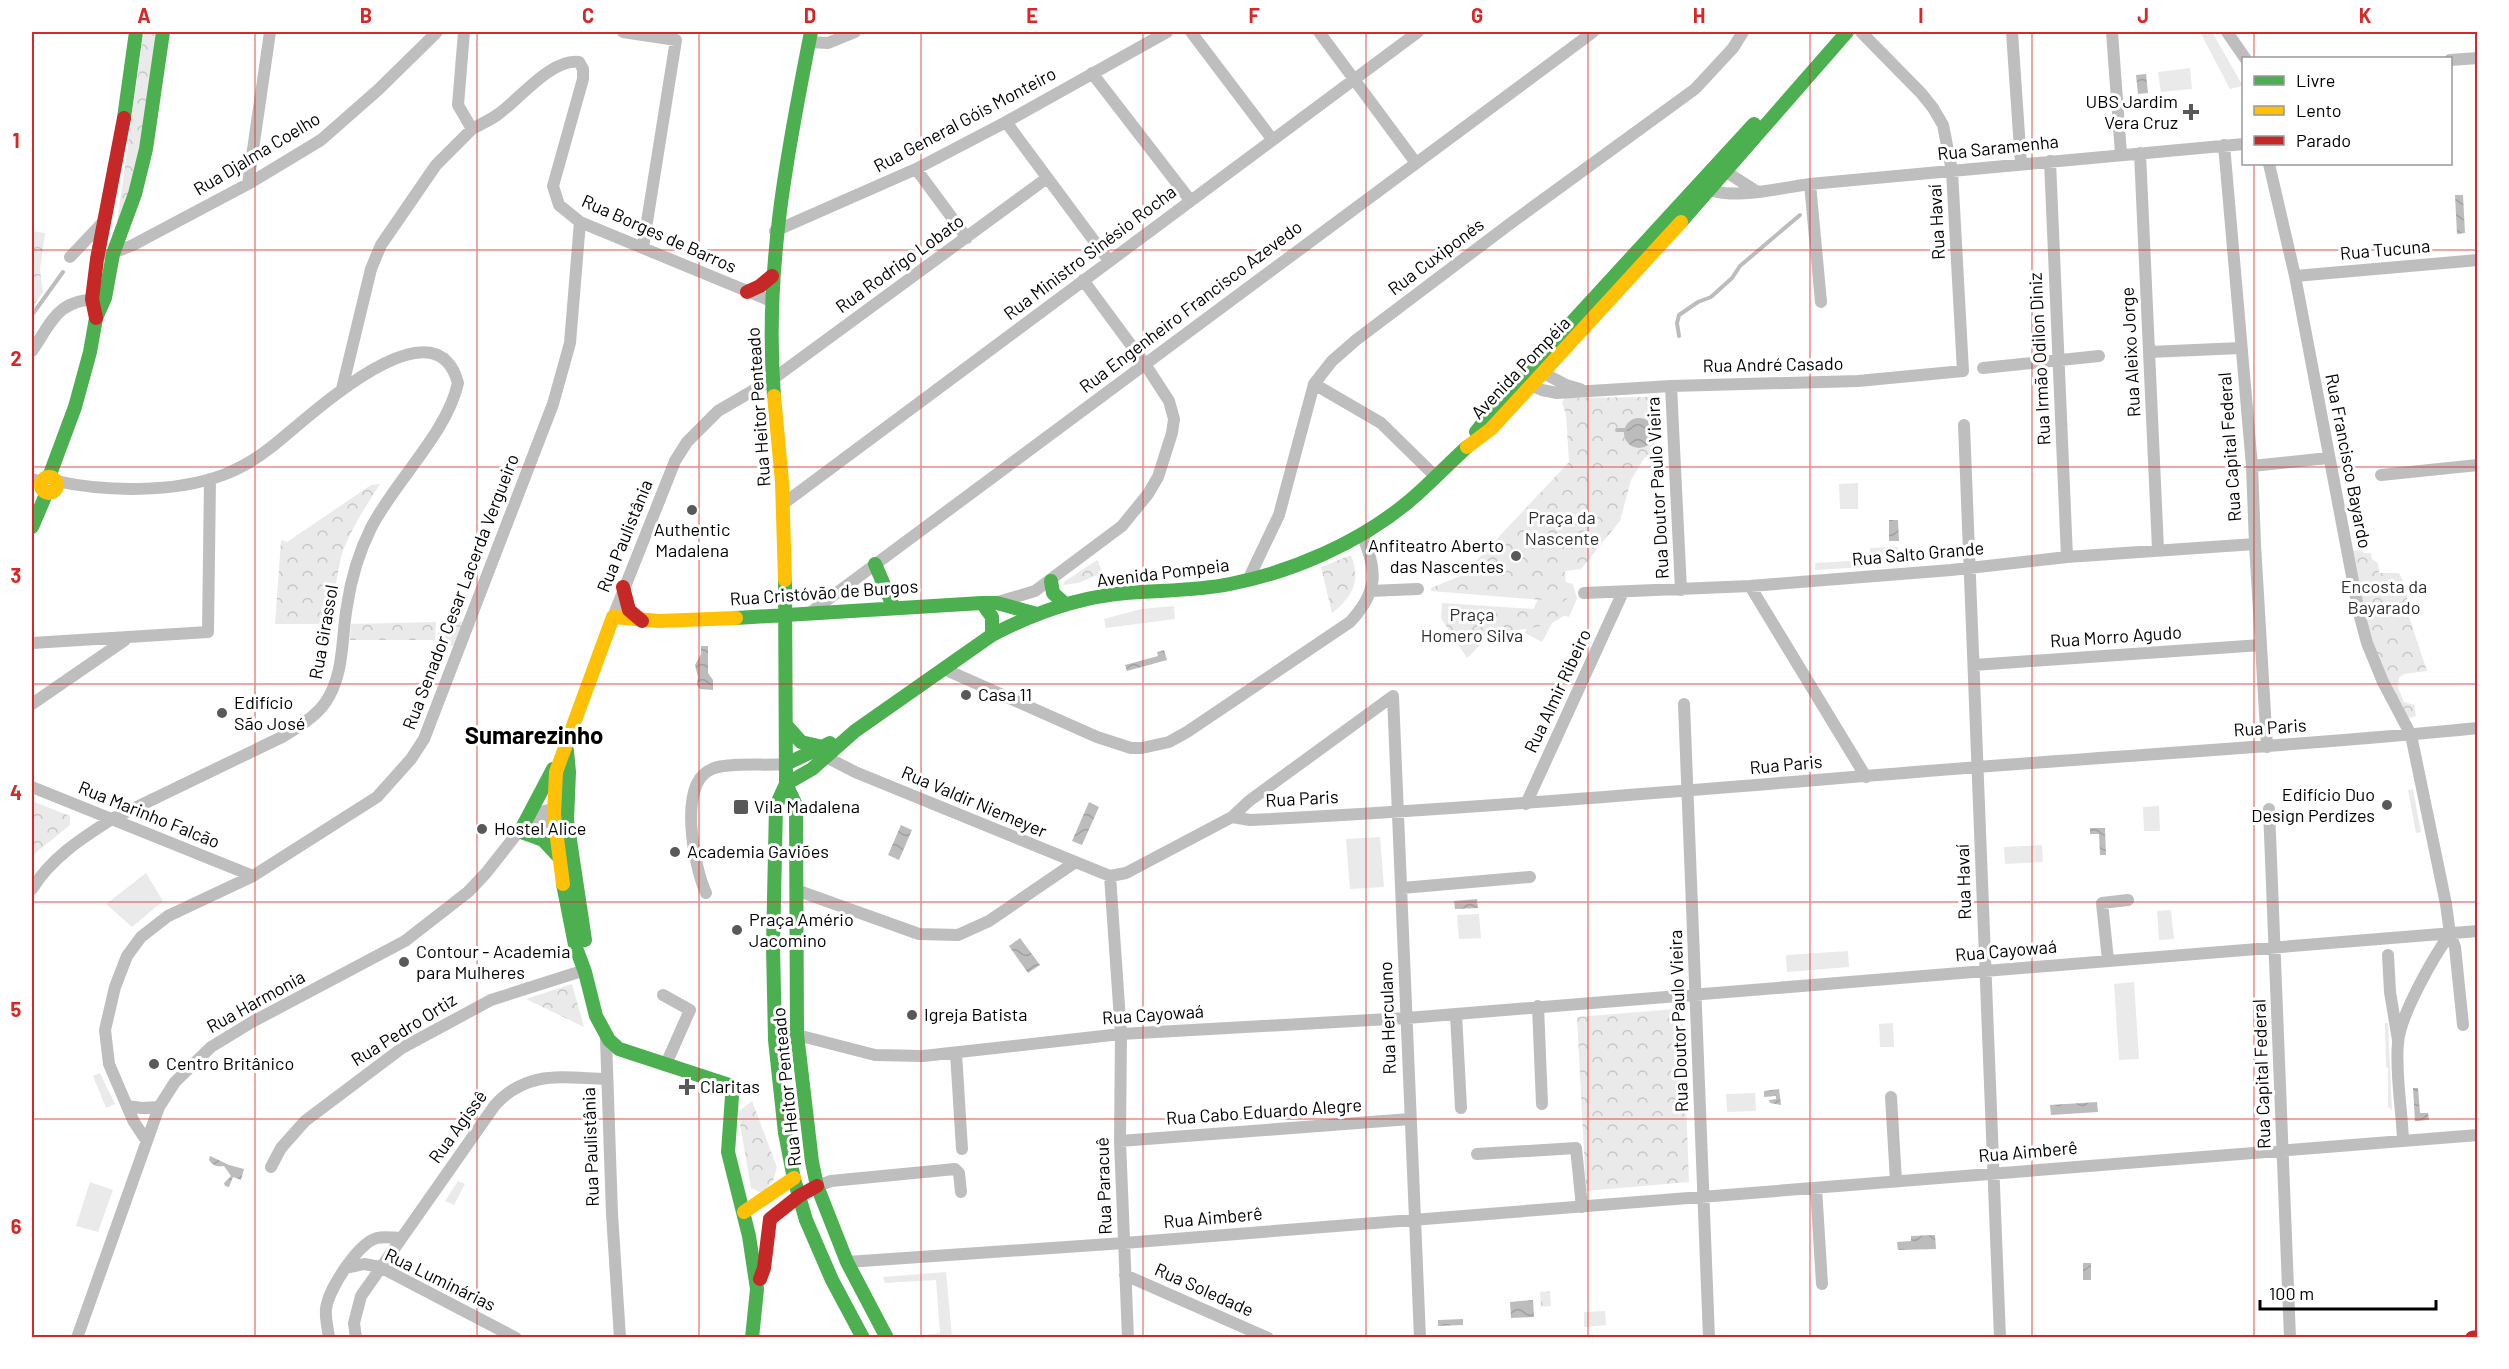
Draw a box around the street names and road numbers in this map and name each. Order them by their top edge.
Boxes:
street label: Rua General Góis Monteiro [870,62,1059,177]
street label: Rua Djalma Coelho [189,107,324,200]
street label: Rua Saramenha [1936,130,2060,164]
street label: Rua Ministro Sinésio Rocha [999,180,1180,324]
street label: Rua Havaí [1923,184,1949,260]
street label: Rua Borges de Barros [579,189,740,277]
street label: Rua Rodrigo Lobato [831,209,968,317]
street label: Rua Cuxiponés [1383,213,1488,299]
street label: Rua Engenheiro Francisco Azevedo [1075,215,1306,397]
street label: Rua Tucuna [2339,234,2431,264]
street label: Rua Irmão Odilon Diniz [2023,272,2055,446]
street label: Rua Aleixo Jorge [2116,287,2144,418]
street label: Avenida Pompéia [1466,312,1575,423]
street label: Rua Heitor Penteado [741,327,775,488]
street label: Rua André Casado [1702,352,1844,376]
street label: Rua Francisco Bayardo [2321,371,2377,550]
street label: Rua Capital Federal [2213,372,2245,523]
street label: Rua Doutor Paulo Vieira [1641,396,1673,580]
street label: Rua Senador Cesar Lacerda Vergueiro [397,451,523,733]
street label: Rua Paulistânia [591,476,657,595]
street label: Rua Salto Grande [1851,536,1985,570]
street label: Avenida Pompeia [1095,553,1230,591]
street label: Rua Cristóvão de Burgos [729,574,919,610]
street label: Rua Girassol [304,583,342,681]
street label: Rua Morro Agudo [2049,620,2183,652]
street label: Rua Almir Ribeiro [1519,625,1595,756]
street label: Rua Paris [2233,713,2307,741]
street label: Rua Paris [1749,750,1823,778]
street label: Rua Valdir Niemeyer [898,761,1051,842]
street label: Rua Marinho Falcão [75,776,223,852]
street label: Rua Paris [1265,785,1339,811]
street label: Rua Havaí [1951,844,1975,920]
street label: Rua Doutor Paulo Vieira [1664,930,1692,1113]
street label: Rua Cayowaá [1954,935,2058,965]
street label: Rua Herculano [1374,961,1400,1075]
street label: Rua Harmonia [202,965,309,1037]
street label: Rua Pedro Ortiz [347,988,460,1070]
street label: Rua Cayowaá [1101,999,1205,1029]
street label: Rua Capital Federal [2247,999,2275,1149]
street label: Rua Heitor Penteado [767,1006,805,1168]
street label: Rua Agissê [423,1086,491,1167]
street label: Rua Paulistânia [577,1087,603,1207]
street label: Rua Cabo Eduardo Alegre [1165,1093,1363,1129]
street label: Rua Aimberê [1978,1136,2078,1166]
street label: Rua Paracuê [1090,1137,1116,1235]
street label: Rua Aimberê [1163,1202,1263,1232]
street label: Rua Luminárias [381,1243,500,1315]
street label: Rua Soledade [1152,1257,1257,1321]

